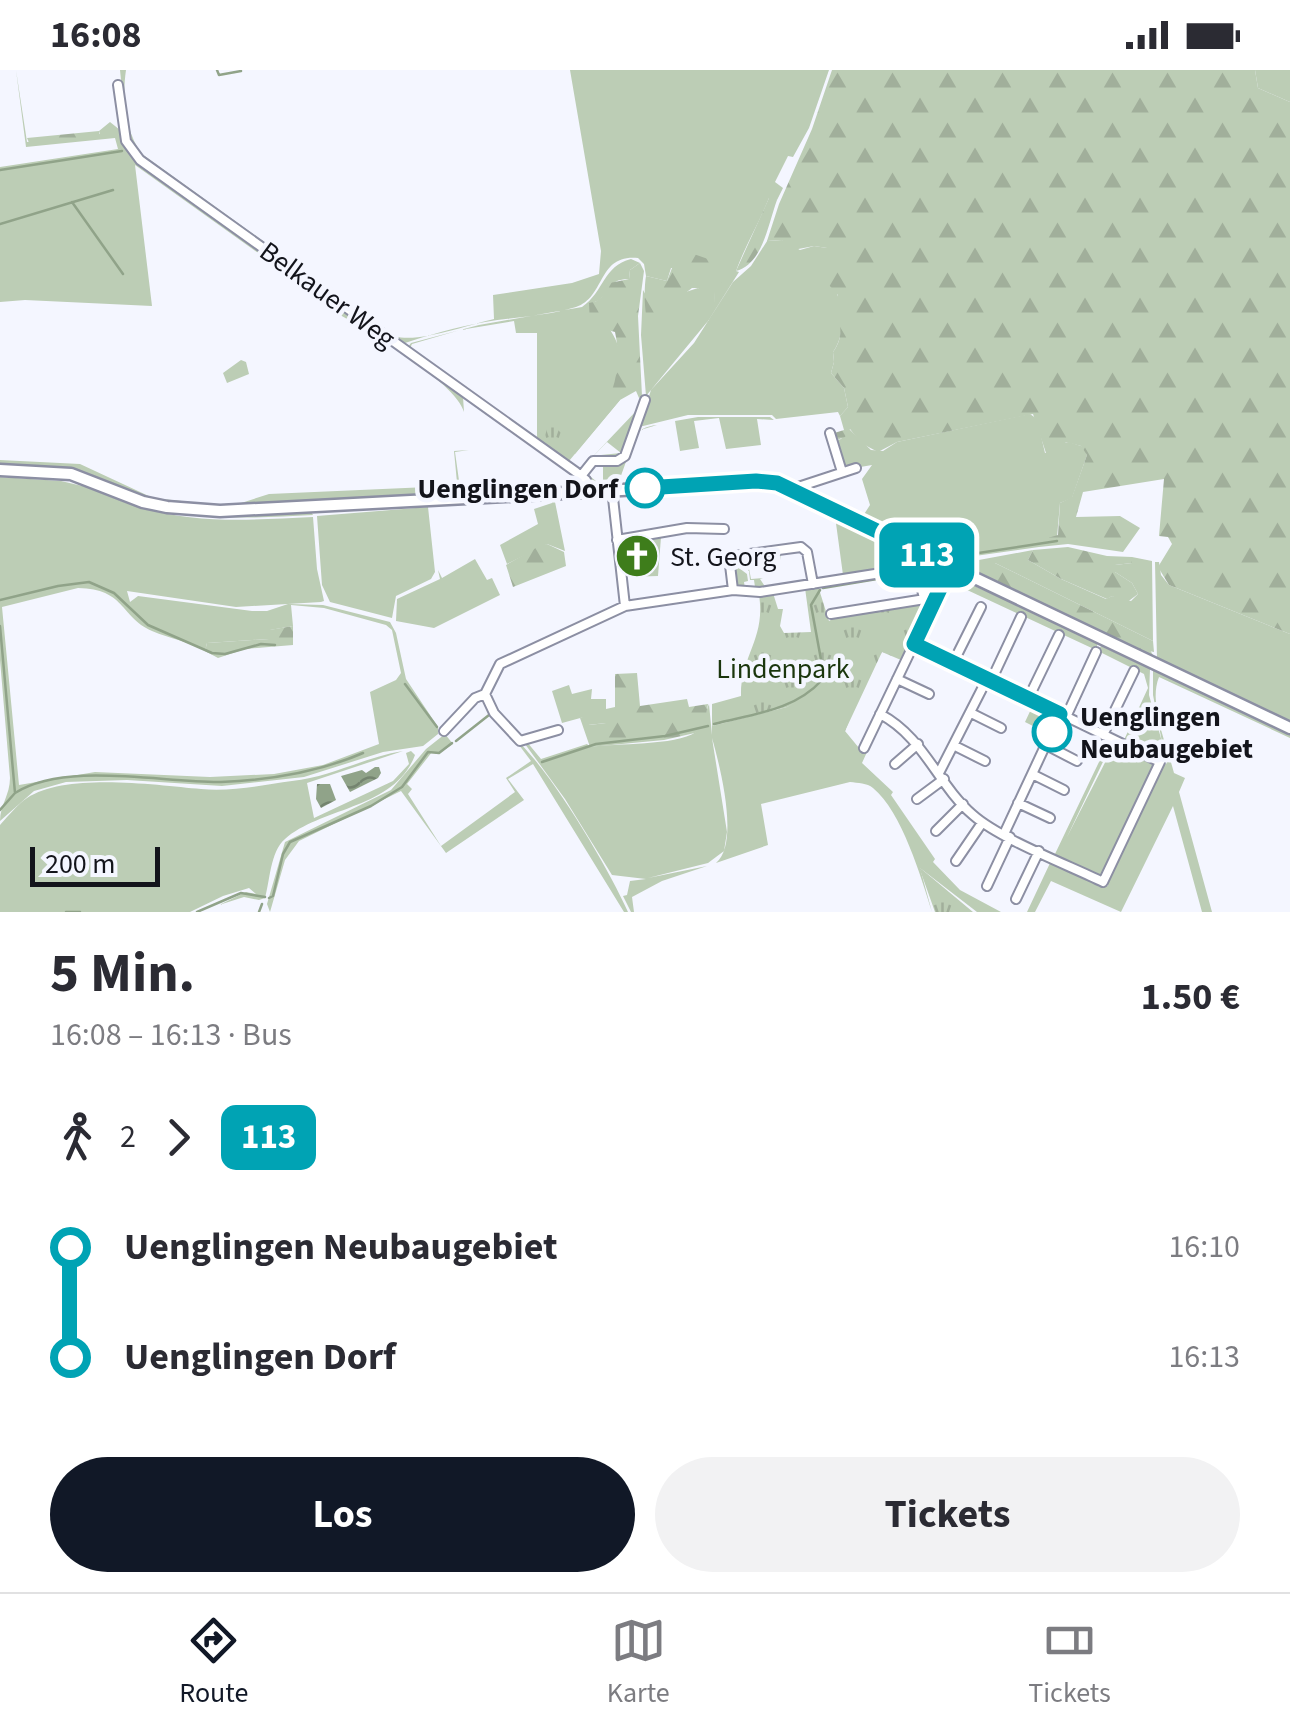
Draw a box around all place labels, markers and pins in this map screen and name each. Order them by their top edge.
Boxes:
place label: Uenglingen Dorf [418,469,619,509]
marker: Uenglingen Dorf [626,469,664,507]
church icon: St. Georg [614,533,660,579]
place label: St. Georg [670,537,776,577]
place label: Uenglingen Neubaugebiet [1080,697,1253,769]
marker: Uenglingen Neubaugebiet [1033,713,1071,751]

